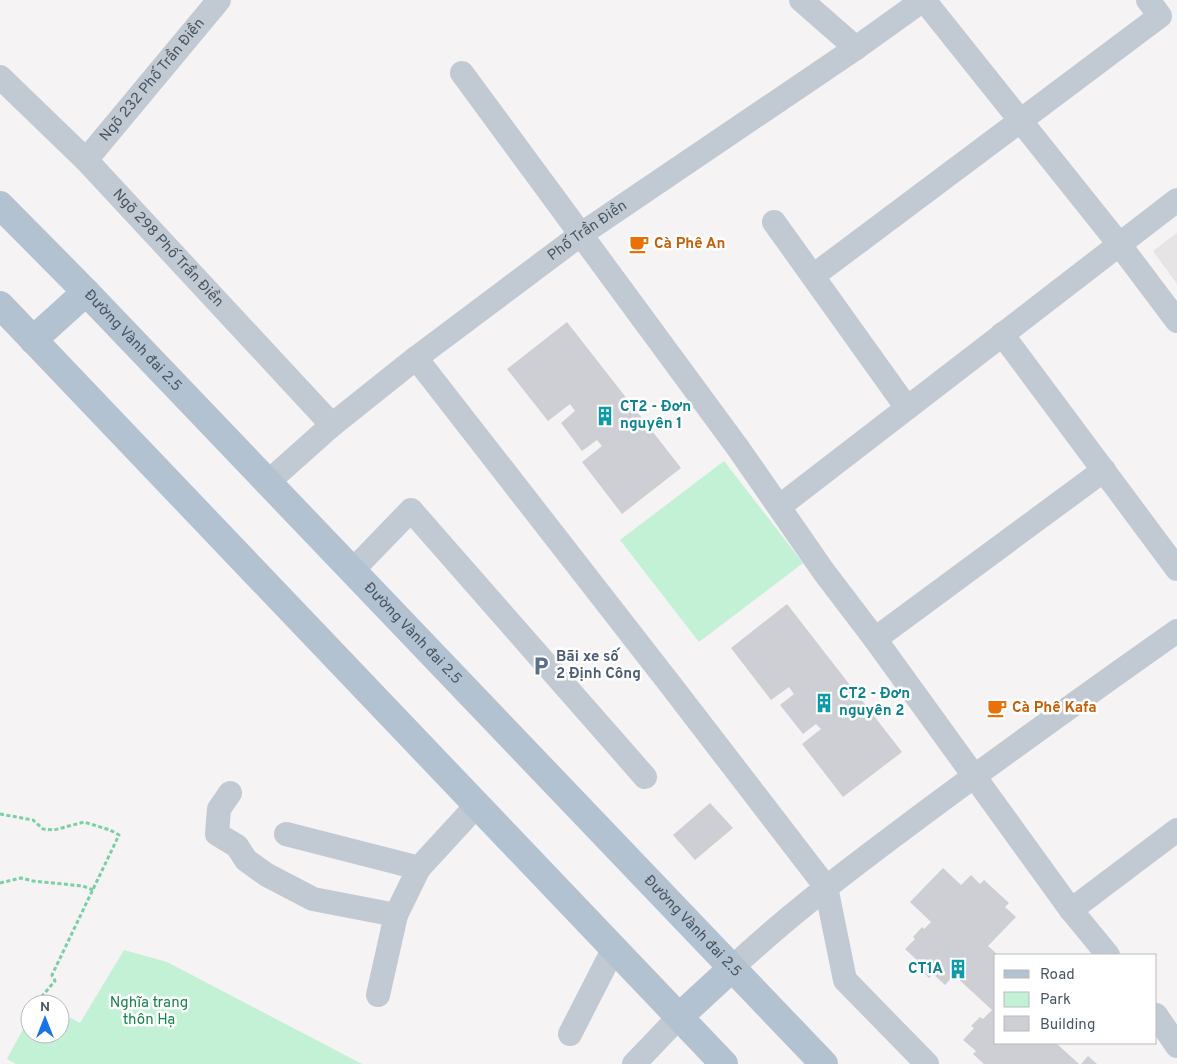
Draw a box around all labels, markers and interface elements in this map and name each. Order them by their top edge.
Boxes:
street label: Ngõ 232 Phố Trần Điền [96,14,209,146]
street label: Ngõ 298 Phố Trần Điền [108,185,228,312]
street label: Phố Trần Điền [544,196,631,265]
cafe icon: Cà Phê An [628,233,650,255]
place label: Cà Phê An [654,235,725,254]
street label: Đường Vành đai 2.5 [80,286,186,396]
place label: CT2 - Đơn nguyên 1 [620,398,691,434]
building icon: CT2 - Đơn nguyên 1 [594,405,616,427]
street label: Đường Vành đai 2.5 [360,579,466,689]
place label: Bãi xe số 2 Định Công [556,647,641,684]
parking icon: Bãi xe số 2 Định Công [530,655,552,677]
place label: CT2 - Đơn nguyên 2 [839,685,910,721]
building icon: CT2 - Đơn nguyên 2 [813,692,835,714]
cafe icon: Cà Phê Kafa [986,697,1008,719]
place label: Cà Phê Kafa [1012,699,1097,718]
street label: Đường Vành đai 2.5 [639,872,746,981]
legend [994,954,1157,1044]
building icon: CT1A [947,958,969,980]
place label: CT1A [908,960,943,979]
text: Road [1040,966,1075,985]
text: Park [1040,991,1071,1010]
north arrow [20,994,70,1044]
park label: Nghĩa trang thôn Hạ [110,994,188,1030]
text: N [40,999,50,1016]
text: Building [1040,1016,1095,1035]

